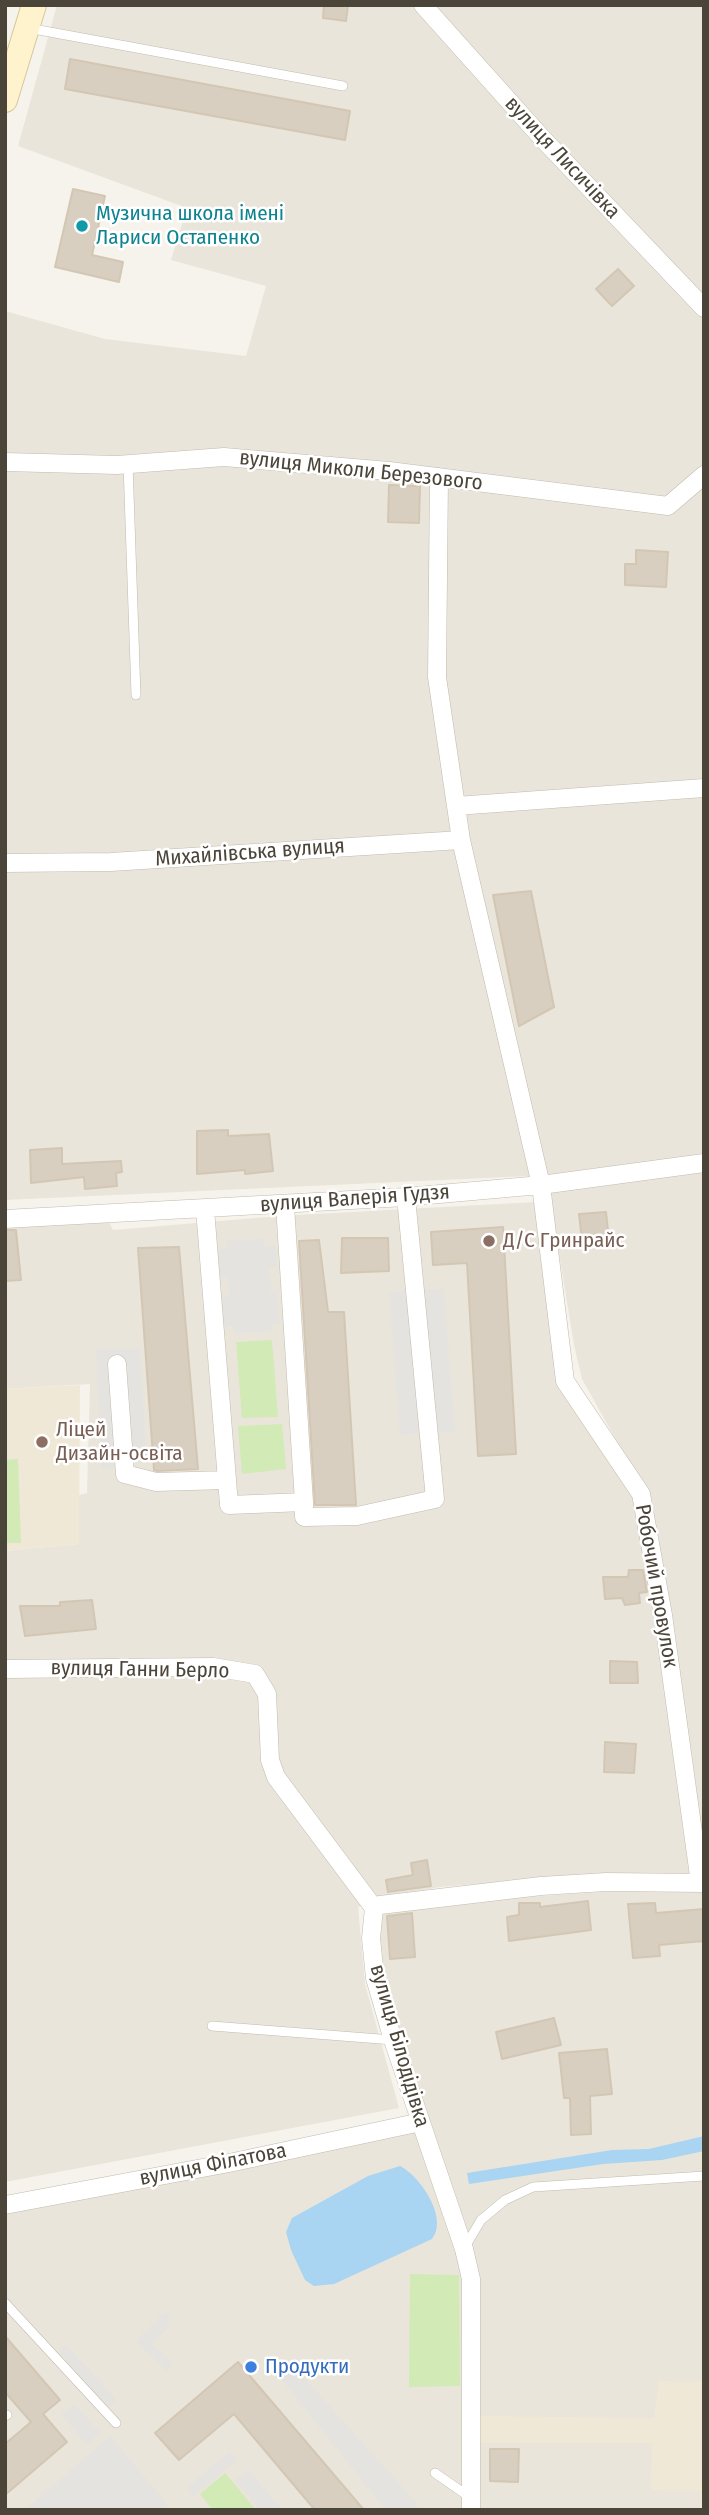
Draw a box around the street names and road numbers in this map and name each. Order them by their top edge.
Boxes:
street label: вулиця Лисичівка [499,92,625,224]
street label: вулиця Миколи Березового [238,446,484,496]
street label: Михайлівська вулиця [155,834,345,872]
street label: вулиця Валерія Гудзя [259,1180,451,1218]
street label: Робочий провулок [629,1502,683,1670]
street label: вулиця Ганни Берло [51,1656,229,1684]
street label: вулиця Білодідівка [364,1962,434,2130]
street label: вулиця Філатова [137,2138,289,2192]

